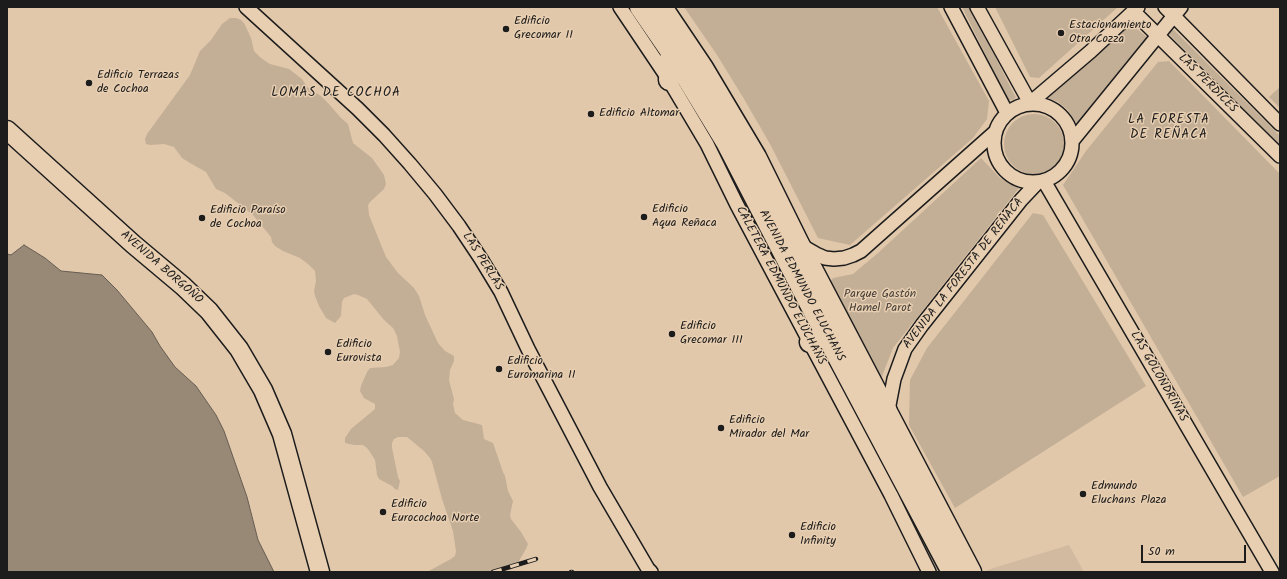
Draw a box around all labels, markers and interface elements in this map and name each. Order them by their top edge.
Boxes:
place label: Edificio Grecomar II [514,15,573,43]
place label: Estacionamiento Otra Cozza [1069,19,1151,47]
marker: Edificio Grecomar II [501,24,511,34]
marker: Estacionamiento Otra Cozza [1056,28,1066,38]
street label: LAS PERDICES [1174,51,1240,117]
place label: Edificio Terrazas de Cochoa [97,69,179,97]
marker: Edificio Terrazas de Cochoa [84,78,94,88]
district label: LOMAS DE COCHOA [271,86,401,102]
place label: Edificio Altomar [599,107,679,121]
marker: Edificio Altomar [586,109,596,119]
district label: LA FORESTA DE REÑACA [1128,113,1210,144]
street label: AVENIDA LA FORESTA DE REÑACA [901,196,1027,352]
place label: Edificio Aqua Reñaca [652,203,717,231]
place label: Edificio Paraíso de Cochoa [210,204,286,232]
street label: CALETERA EDMUNDO ELUCHANS [732,204,828,368]
street label: AVENIDA EDMUNDO ELUCHANS [755,208,847,364]
marker: Edificio Aqua Reñaca [639,212,649,222]
marker: Edificio Paraíso de Cochoa [197,213,207,223]
street label: AVENIDA BORGOÑO [117,228,205,308]
street label: LAS PERLAS [458,230,506,294]
park label: Parque Gastón Hamel Parot [844,288,916,316]
place label: Edificio Grecomar III [680,320,743,348]
marker: Edificio Grecomar III [667,329,677,339]
street label: LAS GOLONDRINAS [1126,329,1190,425]
place label: Edificio Eurovista [336,338,382,366]
marker: Edificio Eurovista [323,347,333,357]
place label: Edificio Euromarina II [507,355,575,383]
marker: Edificio Euromarina II [494,364,504,374]
place label: Edificio Mirador del Mar [729,414,809,442]
marker: Edificio Mirador del Mar [716,423,726,433]
place label: Edmundo Eluchans Plaza [1091,480,1166,508]
marker: Edmundo Eluchans Plaza [1078,489,1088,499]
place label: Edificio Eurocochoa Norte [391,498,479,526]
marker: Edificio Eurocochoa Norte [378,507,388,517]
place label: Edificio Infinity [800,521,836,549]
marker: Edificio Infinity [787,530,797,540]
scale bar [1143,537,1248,563]
text: 50 m [1148,542,1175,561]

